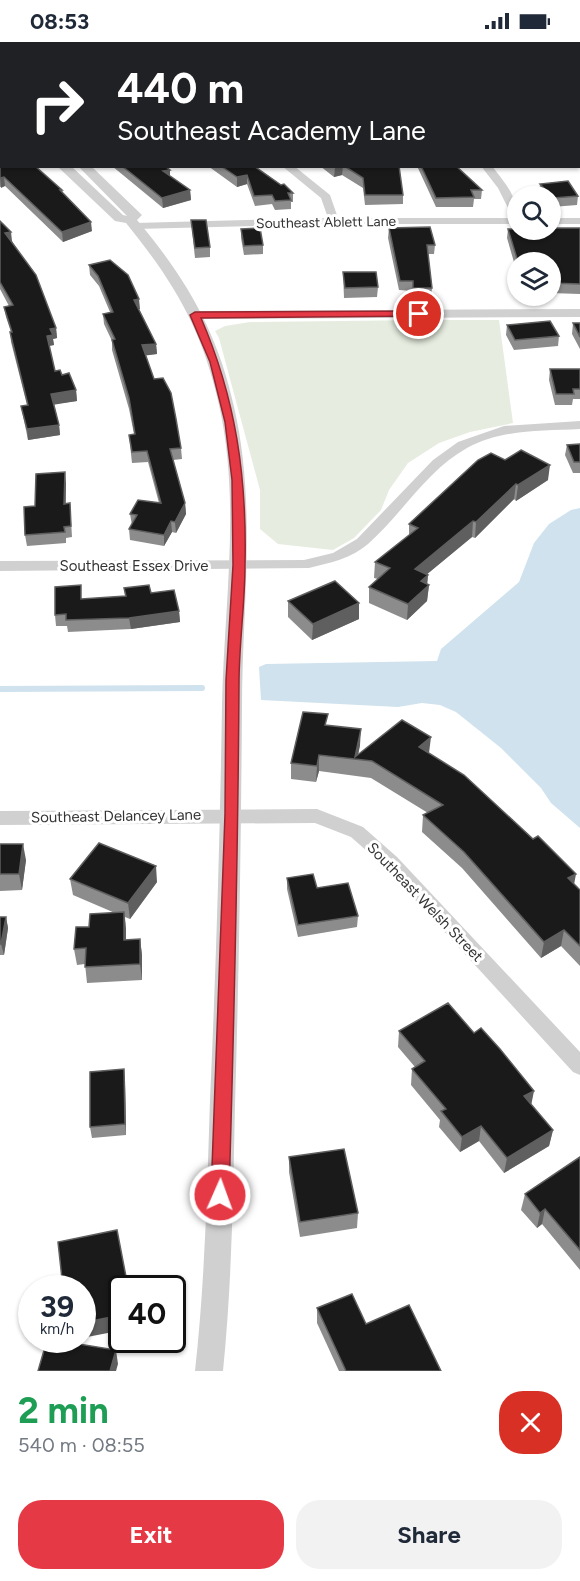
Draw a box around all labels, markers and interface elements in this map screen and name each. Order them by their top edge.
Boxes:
text: 08:53 [30,8,89,35]
text: 440 m [117,63,244,114]
icon: right [18,66,96,144]
text: Southeast Academy Lane [117,114,426,147]
map controls [507,186,561,306]
button: search [507,186,561,240]
street label: Southeast Ablett Lane [256,213,397,232]
button: layers [507,252,561,306]
pin [393,288,444,339]
icon: arrive [402,297,435,330]
street label: Southeast Essex Drive [59,557,209,575]
street label: Southeast Delancey Lane [31,806,201,826]
street label: Southeast Welsh Street [363,839,487,966]
position arrow [188,1163,252,1227]
speed limit sign: 40 [108,1275,186,1353]
text: 39 [40,1288,74,1325]
text: km/h [40,1320,74,1338]
text: 2 min [18,1389,109,1432]
button: close [499,1391,562,1454]
text: 540 m · 08:55 [18,1433,145,1457]
button: Exit [18,1500,284,1569]
button: Share [296,1500,562,1569]

